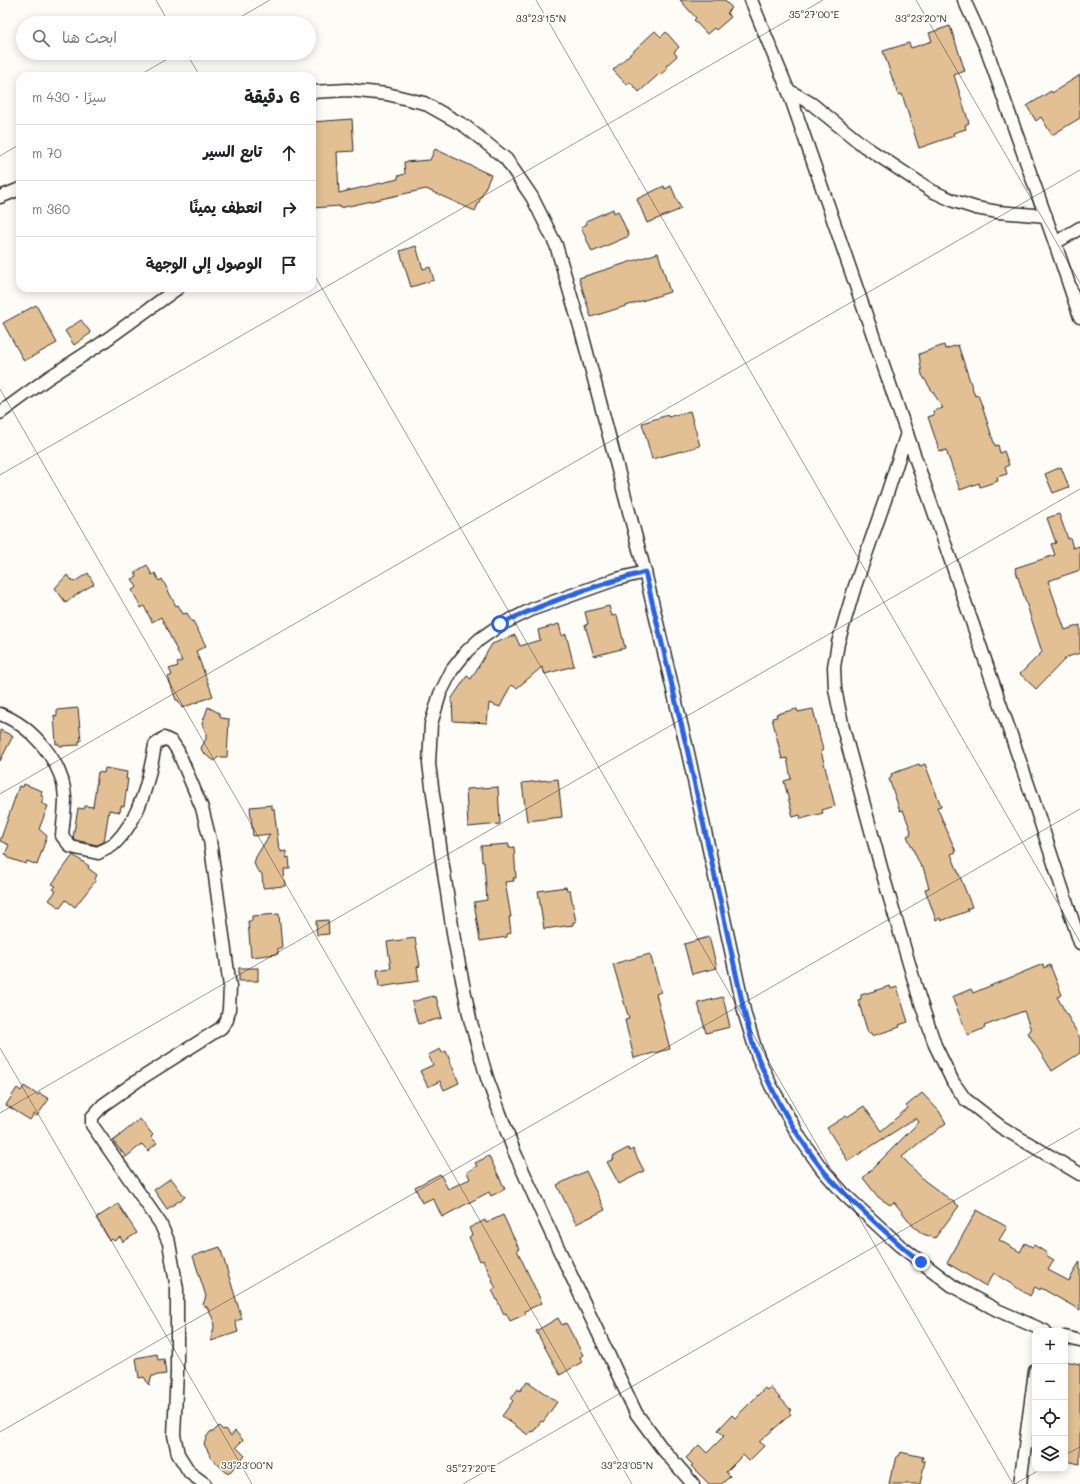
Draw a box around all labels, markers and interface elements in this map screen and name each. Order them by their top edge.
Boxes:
text: 35°27'00"E [789,7,840,21]
text: 33°23'15"N [516,11,566,25]
text: 33°23'20"N [895,11,947,25]
search box [16,16,316,60]
icon: search [30,27,52,49]
text: ابحث هنا [62,27,117,47]
text: 6 دقيقة [244,85,300,107]
text: سيرًا · 430 m [32,88,106,105]
text: تابع السير [203,141,262,161]
icon: ahead [278,142,300,164]
text: 70 m [32,144,62,161]
text: انعطف يمينًا [190,197,262,217]
icon: right [278,198,300,220]
text: 360 m [32,200,70,217]
text: الوصول إلى الوجهة [146,253,262,273]
icon: arrive [278,254,300,276]
route start [491,615,509,633]
route end [912,1253,930,1271]
map controls [1032,1328,1068,1472]
button: + [1032,1328,1068,1364]
button: − [1032,1364,1068,1400]
button: locate [1032,1400,1068,1436]
button: layers [1032,1436,1068,1472]
text: 33°23'00"N [221,1458,273,1472]
text: 33°23'05"N [601,1458,653,1472]
text: 35°27'20"E [446,1461,496,1475]

